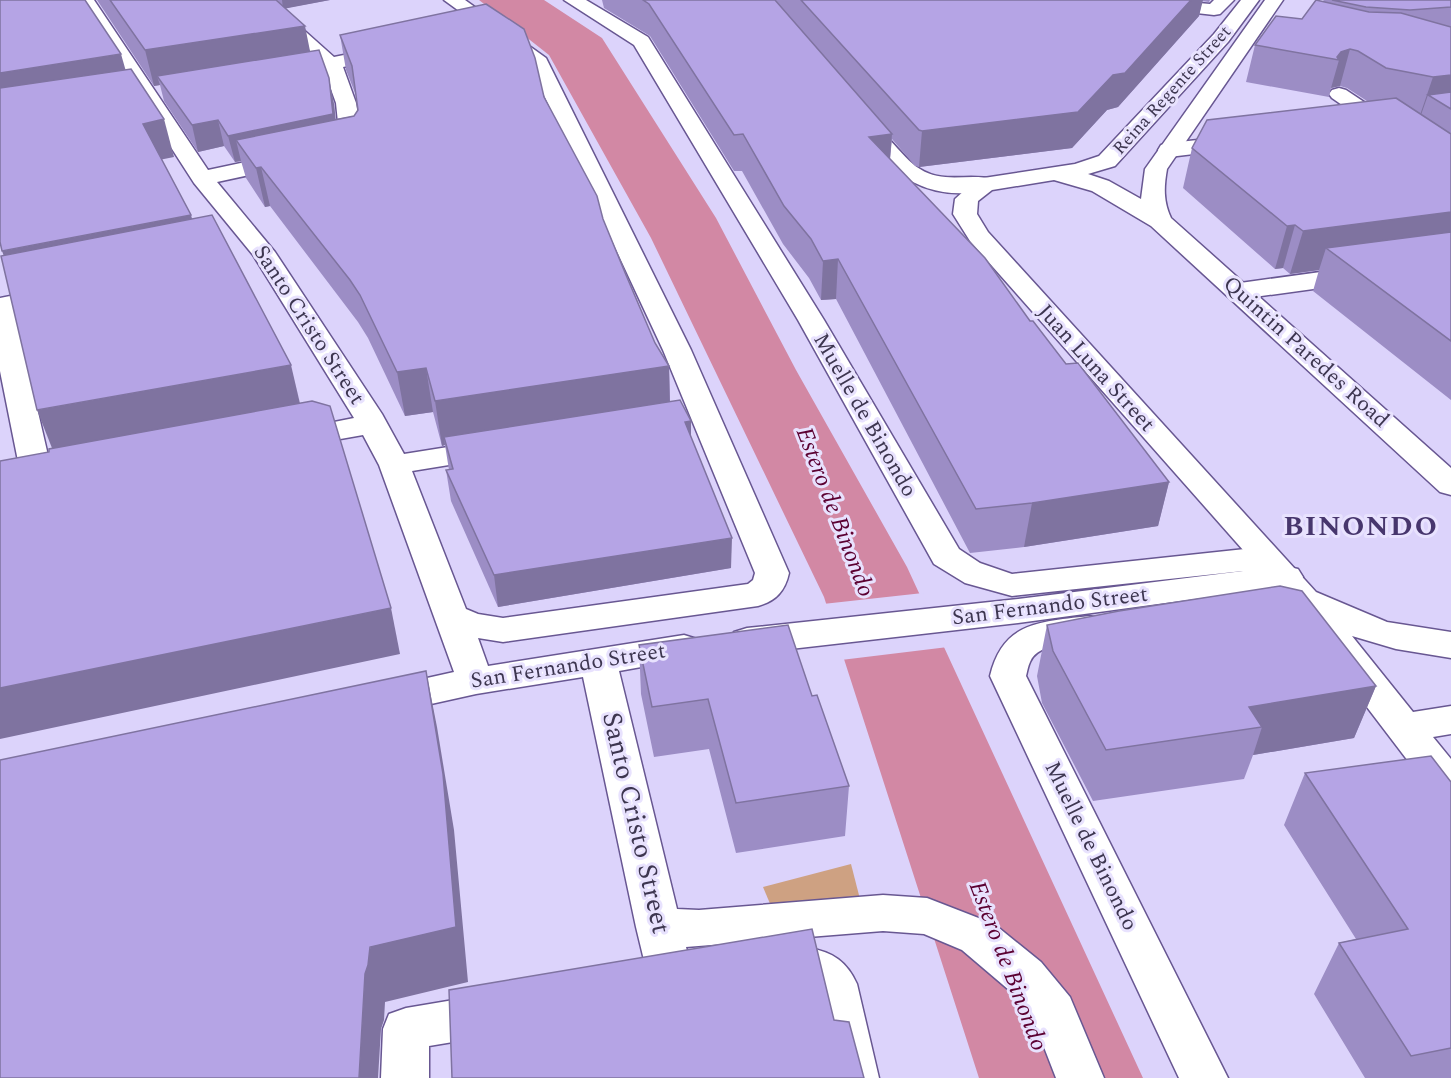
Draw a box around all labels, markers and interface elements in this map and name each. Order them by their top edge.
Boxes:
street label: Reina Regente Street [1106,19,1238,161]
street label: Santo Cristo Street [245,239,373,412]
street label: Quintin Paredes Road [1215,268,1397,436]
street label: Juan Luna Street [1029,297,1163,440]
street label: Muelle de Binondo [805,327,925,503]
water label: Estero de Binondo [786,422,884,602]
district label: BINONDO [1284,505,1438,548]
street label: San Fernando Street [950,578,1150,634]
street label: San Fernando Street [468,634,668,698]
street label: Santo Cristo Street [590,708,682,938]
street label: Muelle de Binondo [1036,756,1146,936]
water label: Estero de Binondo [959,876,1057,1056]

